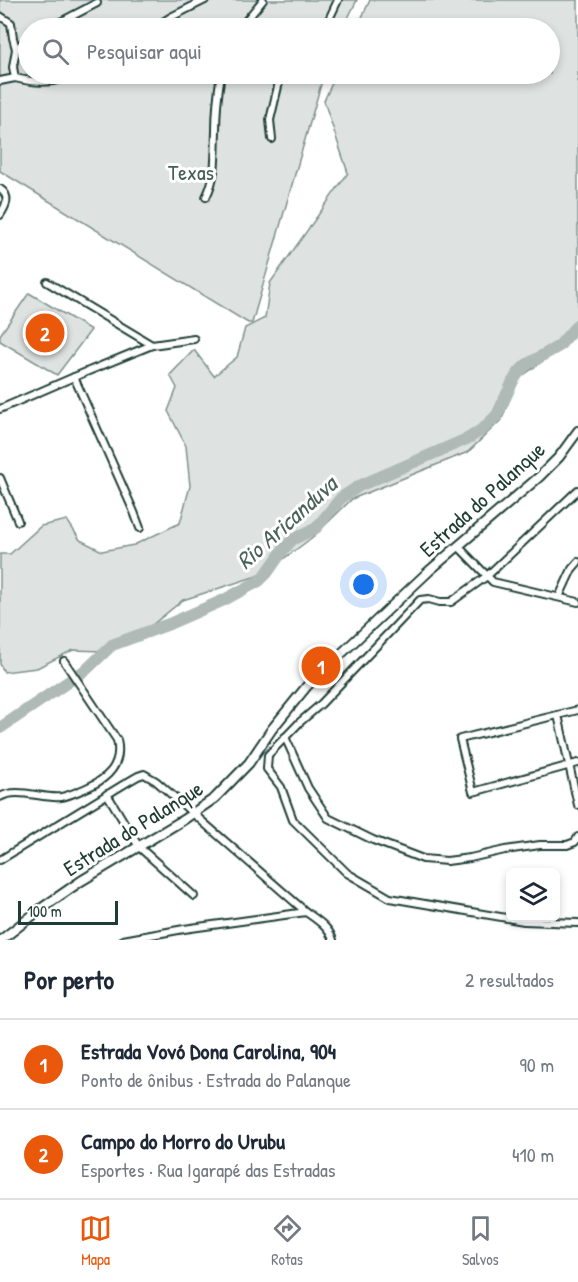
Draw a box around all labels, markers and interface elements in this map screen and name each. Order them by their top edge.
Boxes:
search box [18,18,560,84]
icon: search [39,35,72,68]
text: Pesquisar aqui [87,36,202,66]
park label: Texas [168,157,214,187]
pin: 2 [26,310,64,356]
street label: Estrada do Palanque [413,434,551,563]
water label: Rio Aricanduva [229,466,345,576]
your location [349,570,378,599]
pin: 1 [302,644,340,688]
street label: Estrada do Palanque [58,773,209,883]
map controls [506,868,560,922]
button: layers [506,868,560,922]
scale bar [18,898,118,926]
text: 100 m [27,900,62,922]
text: Por perto [24,962,114,997]
text: 2 resultados [465,966,554,993]
text: Estrada Vovó Dona Carolina, 904 [81,1036,336,1066]
text: 1 [40,1051,47,1078]
text: 90 m [520,1051,554,1078]
text: Ponto de ônibus · Estrada do Palanque [81,1066,351,1093]
text: Campo do Morro do Urubu [81,1126,285,1156]
text: 2 [39,1141,48,1168]
text: 410 m [512,1141,554,1168]
text: Esportes · Rua Igarapé das Estradas [81,1156,335,1183]
tab: Mapa [79,1212,112,1270]
tab: Rotas [271,1212,304,1270]
tab: Salvos [462,1212,499,1270]

